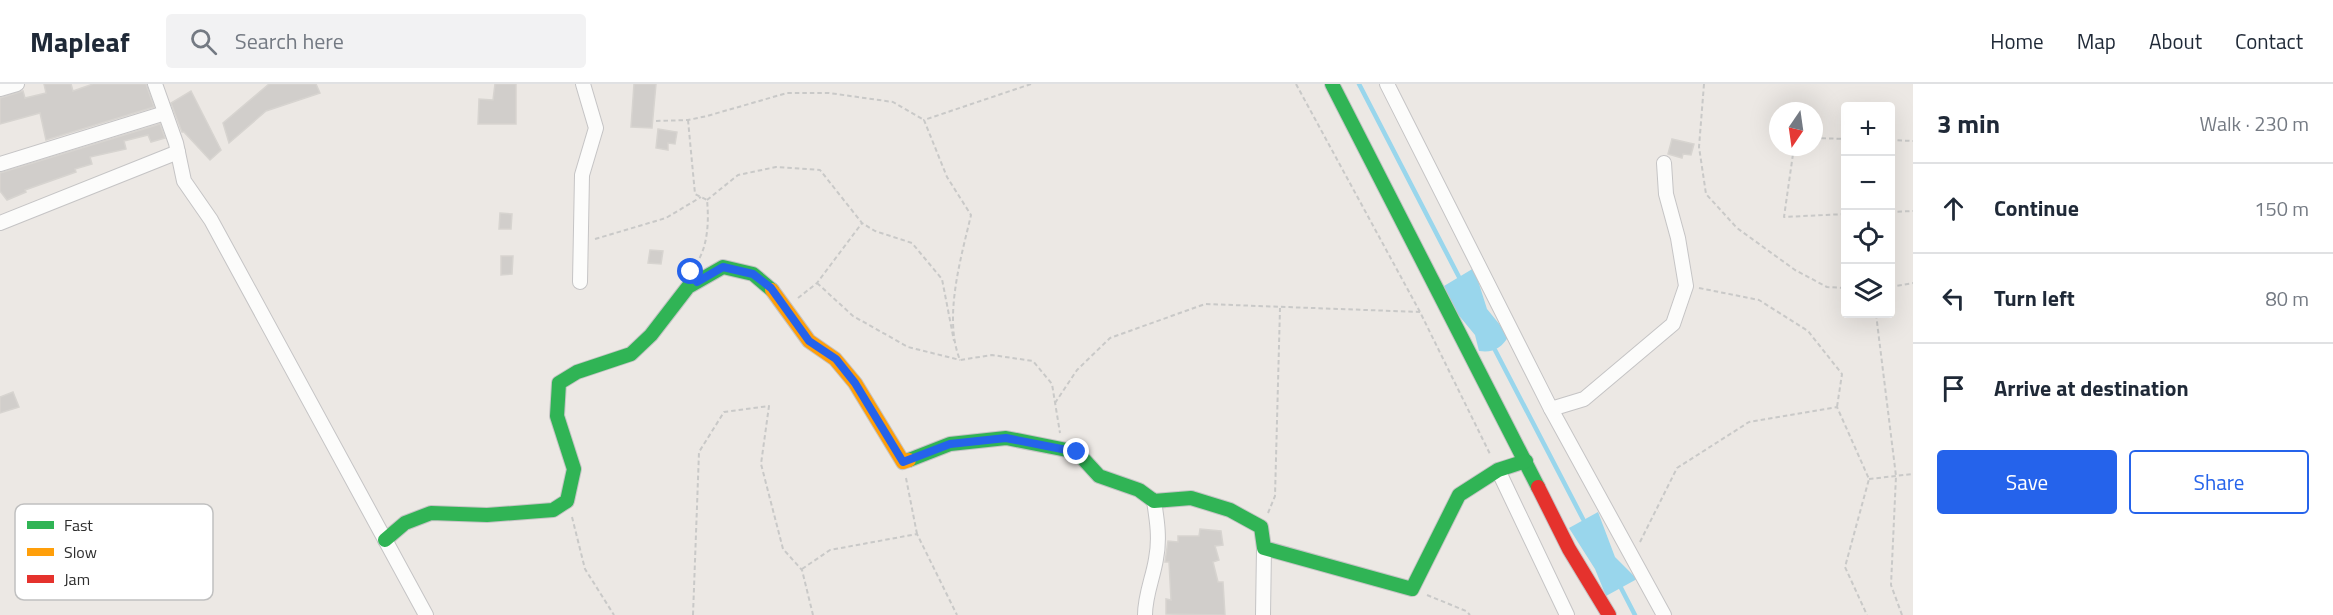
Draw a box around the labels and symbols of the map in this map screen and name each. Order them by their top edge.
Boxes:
north arrow [1769,102,1823,156]
route start [677,258,703,284]
route end [1063,438,1089,464]
legend [15,504,213,600]
text: Fast [64,513,93,537]
text: Slow [64,540,97,564]
text: Jam [64,567,90,591]

